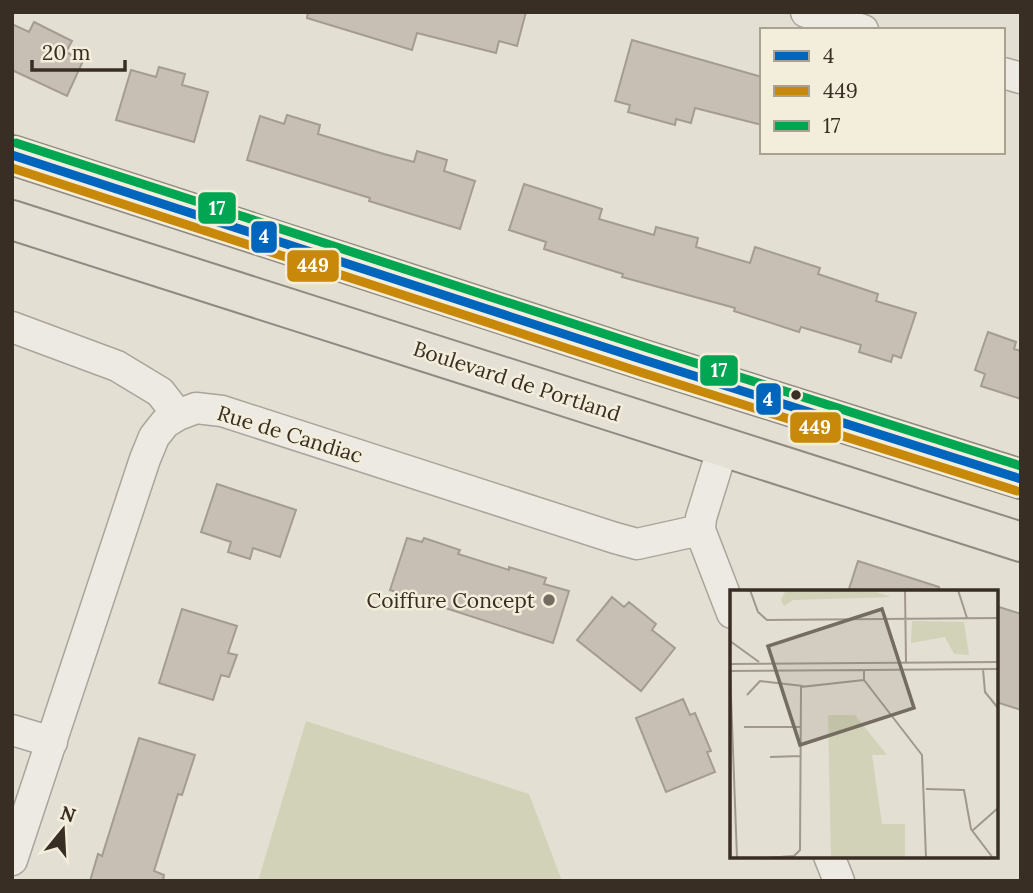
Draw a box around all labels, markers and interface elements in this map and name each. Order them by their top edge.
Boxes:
scale bar [32,28,124,72]
legend [760,28,1005,154]
text: 20 m [42,39,91,66]
text: 4 [823,42,834,69]
text: 449 [823,77,858,104]
text: 17 [823,112,841,139]
line badge: 17 [197,191,237,225]
text: 17 [209,196,225,220]
line badge: 4 [250,220,278,254]
text: 4 [259,224,269,248]
line badge: 449 [286,249,340,283]
text: 449 [297,253,329,277]
street label: Boulevard de Portland [410,335,624,427]
line badge: 17 [699,354,739,387]
text: 17 [711,358,727,382]
line badge: 4 [755,382,782,416]
text: 4 [763,387,773,411]
unlabelled marker [789,388,803,402]
street label: Rue de Candiac [214,399,366,469]
line badge: 449 [789,411,842,444]
text: 449 [799,415,831,439]
place label: Coiffure Concept [367,587,536,614]
inset map [730,590,998,858]
marker: Coiffure Concept [541,592,557,608]
north arrow [28,795,98,865]
text: N [58,800,79,828]

